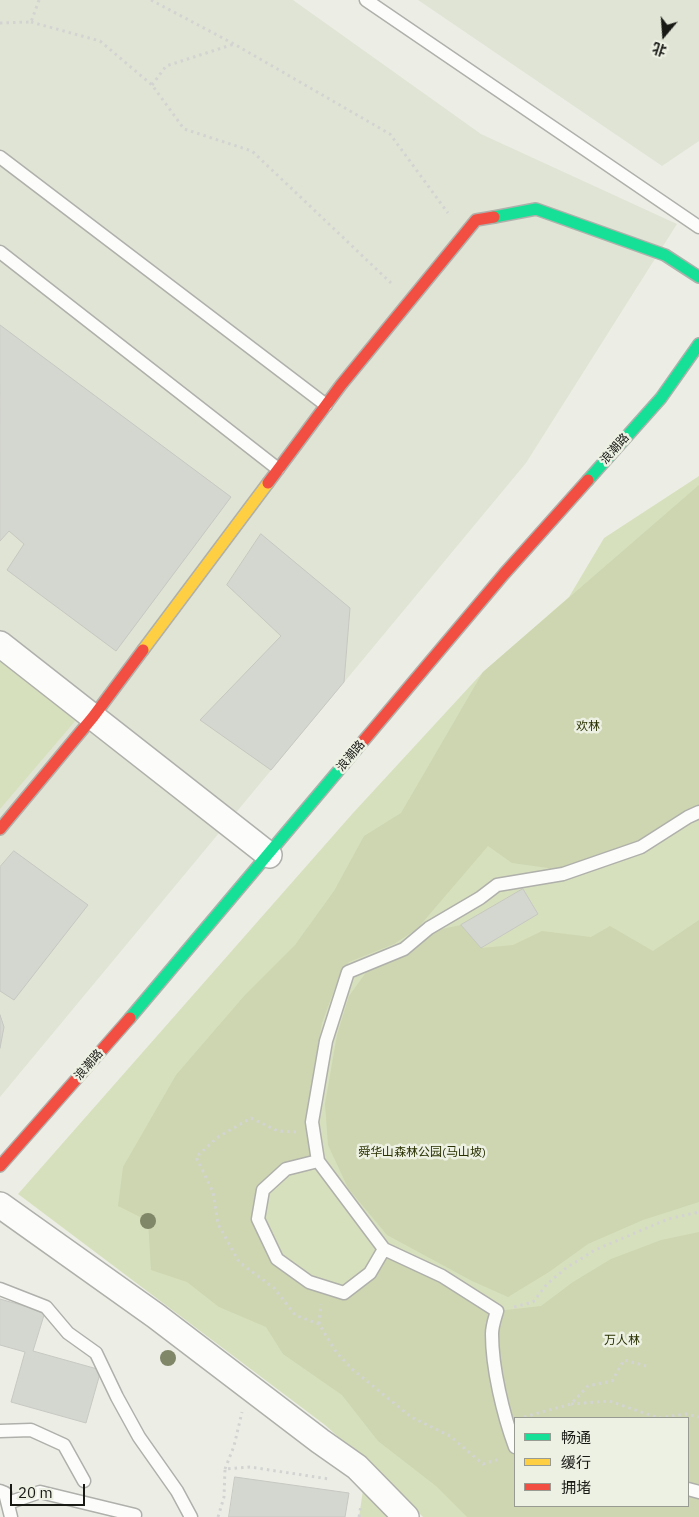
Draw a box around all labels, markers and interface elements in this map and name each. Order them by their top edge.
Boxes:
north arrow [639,10,689,60]
text: 北 [650,39,669,60]
street label: 浪潮路 [598,431,632,467]
park label: 欢林 [576,720,600,734]
street label: 浪潮路 [334,738,368,774]
street label: 浪潮路 [72,1047,106,1083]
park label: 舜华山森林公园(马山坡) [358,1146,486,1160]
park label: 万人林 [604,1334,640,1348]
legend [514,1417,689,1507]
text: 畅通 [561,1428,591,1447]
text: 缓行 [561,1453,591,1472]
scale bar [12,1474,88,1506]
text: 拥堵 [561,1478,591,1497]
text: 20 m [18,1483,53,1502]

